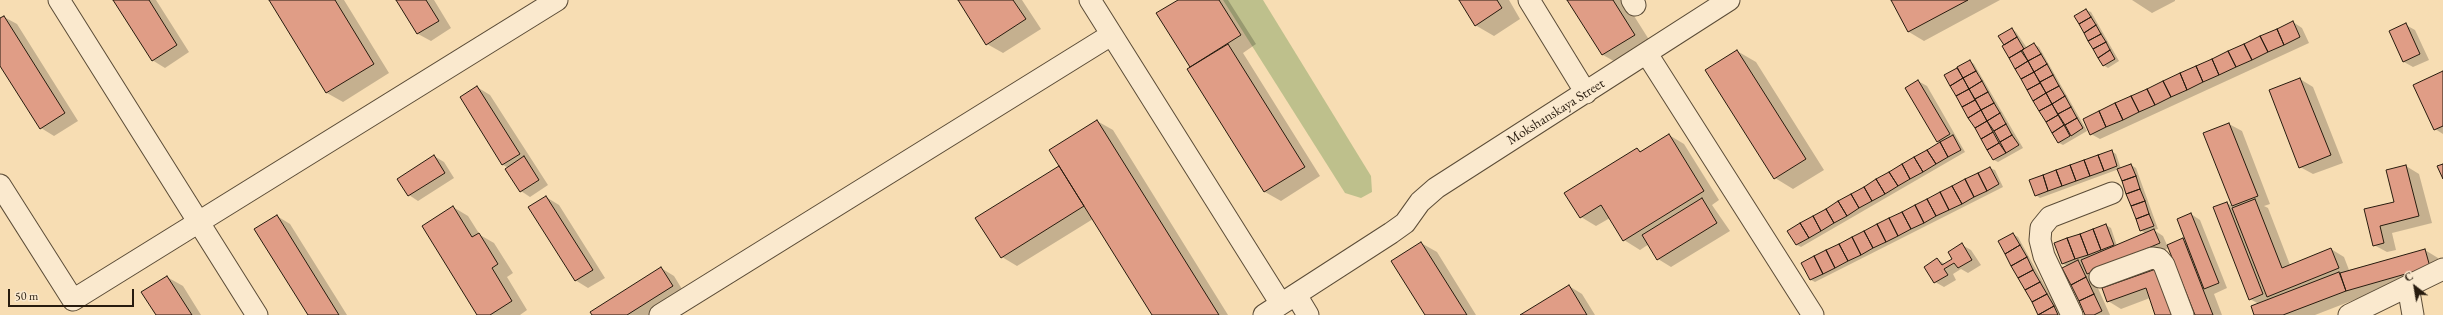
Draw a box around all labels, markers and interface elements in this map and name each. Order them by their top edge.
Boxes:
street label: Mokshanskaya Street [1504,75,1608,149]
north arrow [2395,267,2435,307]
text: С [2402,269,2416,285]
scale bar [10,281,136,307]
text: 50 m [15,288,38,304]

